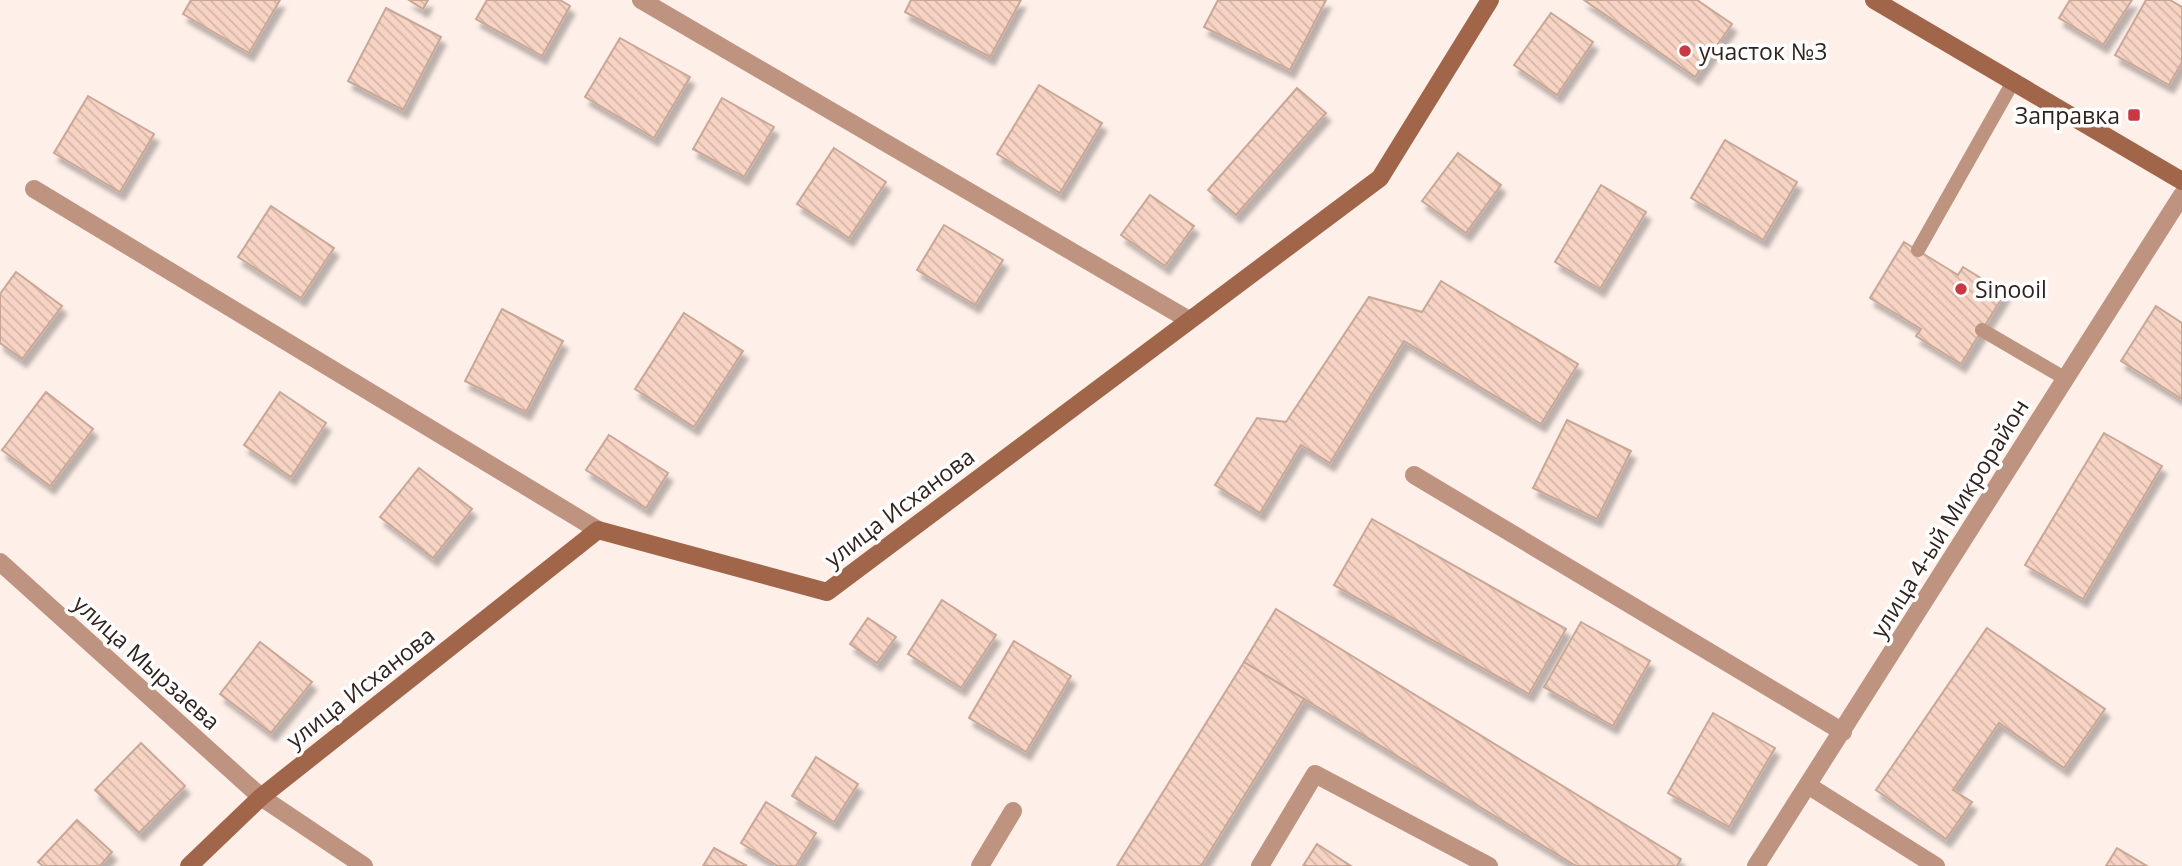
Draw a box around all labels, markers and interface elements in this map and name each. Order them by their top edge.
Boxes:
place label: участок №3 [1699,35,1827,67]
marker: участок №3 [1677,43,1693,59]
place label: Заправка [2015,99,2120,131]
marker: Заправка [2126,107,2142,123]
place label: Sinooil [1975,273,2047,305]
marker: Sinooil [1953,281,1969,297]
street label: улица 4-ый Микрорайон [1862,392,2036,644]
street label: улица Исханова [817,440,981,574]
street label: улица Мырзаева [67,587,227,737]
street label: улица Исханова [279,619,441,755]

